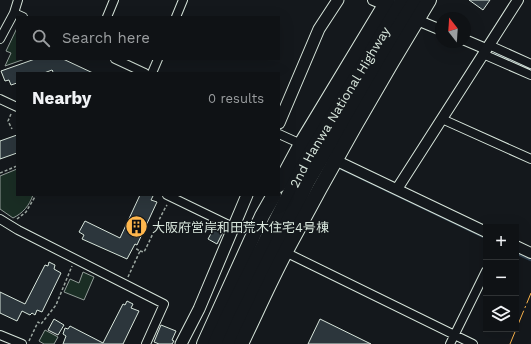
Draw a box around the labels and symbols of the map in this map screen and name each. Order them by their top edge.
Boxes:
north arrow [435,12,471,48]
street label: 2nd Hanwa National Highway [287,24,393,190]
building icon: 大阪府営岸和田荒木住宅4号棟 [123,214,149,240]
place label: 大阪府営岸和田荒木住宅4号棟 [152,220,329,235]

